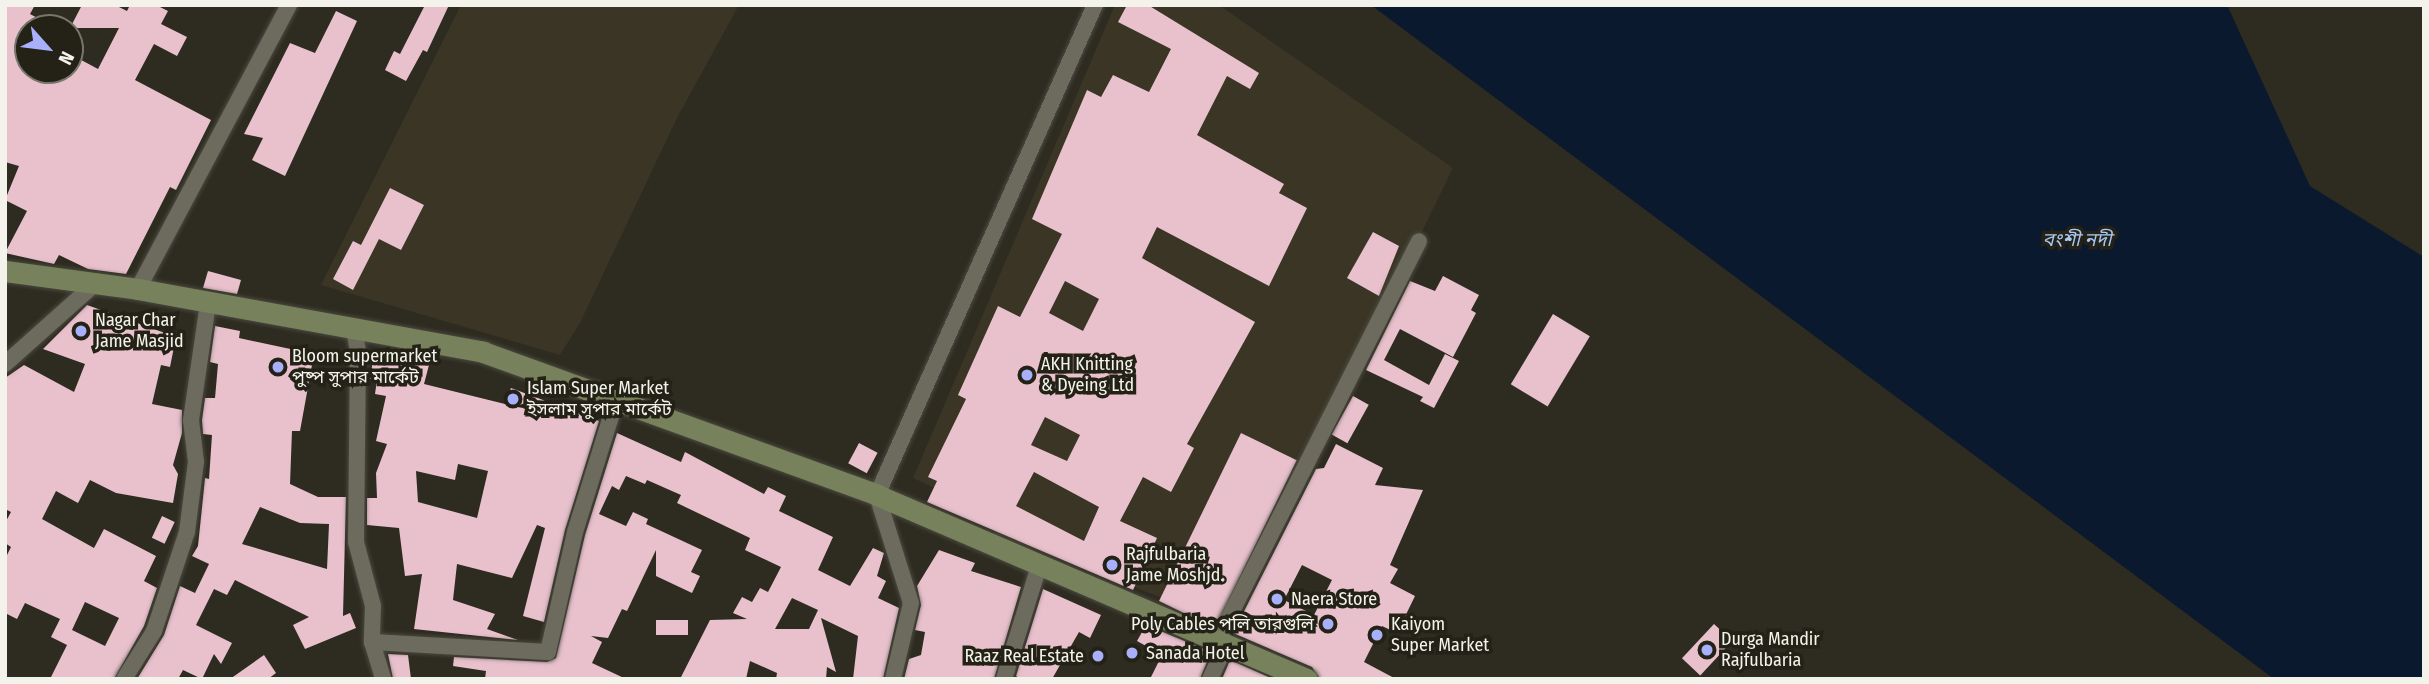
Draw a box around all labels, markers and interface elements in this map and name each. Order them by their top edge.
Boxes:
north arrow [14,14,84,84]
text: N [53,48,79,69]
water label: বংশী নদী [2042,229,2112,251]
place label: Nagar Char Jame Masjid [95,310,184,352]
marker: Nagar Char Jame Masjid [73,323,89,339]
place label: Bloom supermarket পুষ্প সুপার মার্কেট [292,346,437,388]
place label: AKH Knitting & Dyeing Ltd [1041,354,1134,396]
marker: Bloom supermarket পুষ্প সুপার মার্কেট [270,359,286,375]
marker: AKH Knitting & Dyeing Ltd [1019,367,1035,383]
place label: Islam Super Market ইসলাম সুপার মার্কেট [527,378,672,420]
marker: Islam Super Market ইসলাম সুপার মার্কেট [505,391,521,407]
place label: Rajfulbaria Jame Moshjd. [1126,544,1224,586]
marker: Rajfulbaria Jame Moshjd. [1104,557,1120,573]
place label: Naera Store [1291,588,1377,610]
marker: Naera Store [1269,591,1285,607]
place label: Poly Cables পলি তারগুলি [1131,613,1314,635]
place label: Kaiyom Super Market [1391,614,1489,656]
marker: Poly Cables পলি তারগুলি [1320,616,1336,632]
marker: Kaiyom Super Market [1369,627,1385,643]
place label: Durga Mandir Rajfulbaria [1721,629,1820,672]
place label: Sanada Hotel [1146,642,1244,664]
marker: Durga Mandir Rajfulbaria [1699,642,1715,658]
place label: Raaz Real Estate [964,645,1084,667]
marker: Sanada Hotel [1124,645,1140,661]
marker: Raaz Real Estate [1090,648,1106,664]

